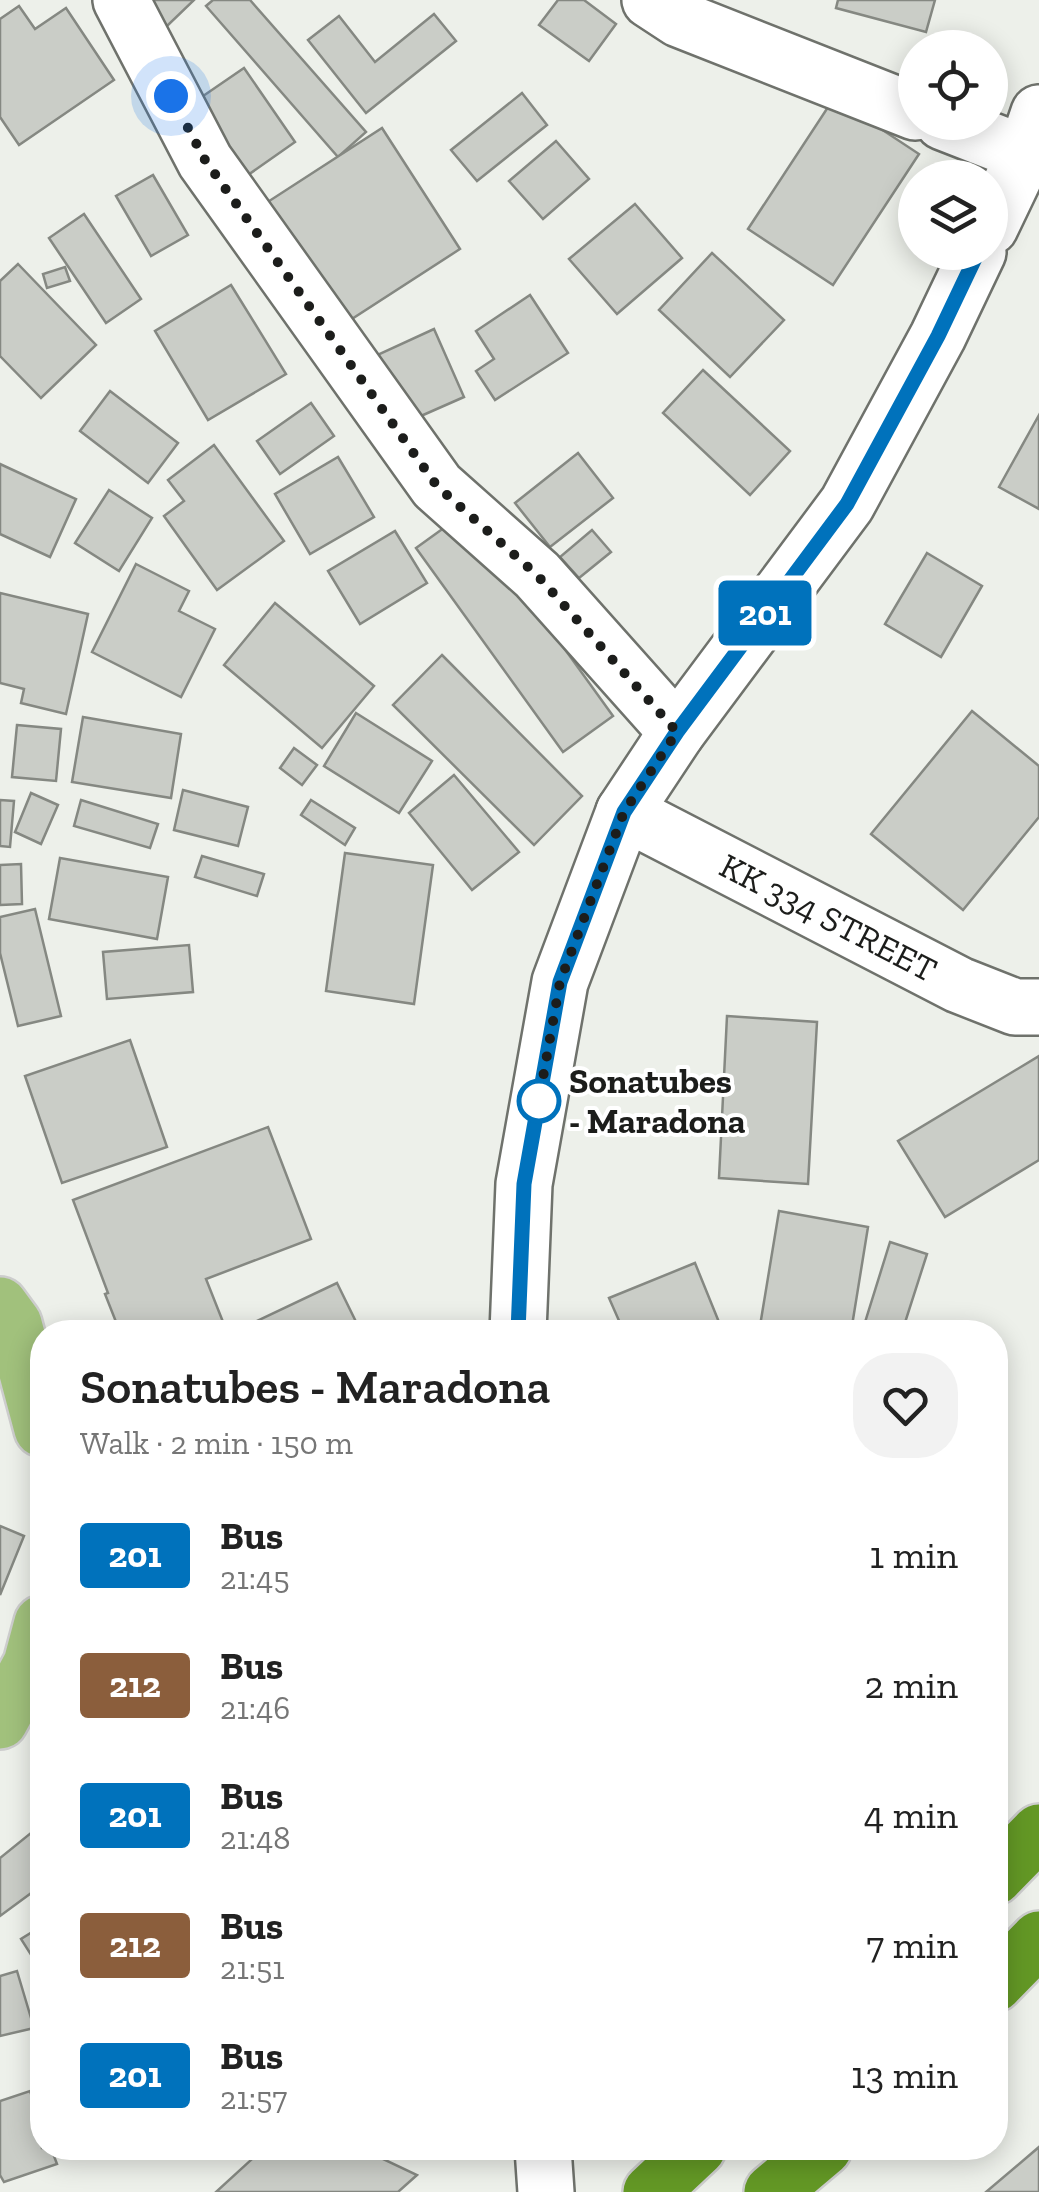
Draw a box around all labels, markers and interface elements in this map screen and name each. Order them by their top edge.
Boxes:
map controls [898,30,1008,270]
button: locate [898,30,1008,140]
your location [146,71,196,121]
button: layers [898,160,1008,270]
line badge: 201 [708,580,822,646]
text: 201 [738,592,792,634]
street label: KK 334 STREET [713,844,944,991]
place label: Sonatubes - Maradona [569,1060,746,1142]
marker: Sonatubes - Maradona [518,1080,560,1122]
button: heart [853,1353,958,1458]
text: Sonatubes - Maradona [80,1358,550,1415]
text: Walk · 2 min · 150 m [80,1424,353,1462]
text: Bus [220,1513,283,1559]
text: 1 min [870,1532,958,1578]
text: 201 [108,1534,162,1576]
text: 21:45 [220,1559,290,1597]
text: Bus [220,1643,283,1689]
text: 2 min [865,1662,958,1708]
text: 212 [109,1664,161,1706]
text: 21:46 [220,1689,290,1727]
text: Bus [220,1773,283,1819]
text: 4 min [864,1792,958,1838]
text: 201 [108,1794,162,1836]
text: 21:48 [220,1819,290,1857]
text: Bus [220,1903,283,1949]
text: 7 min [866,1922,958,1968]
text: 212 [109,1924,161,1966]
text: 21:51 [220,1949,285,1987]
text: Bus [220,2033,283,2079]
text: 13 min [851,2052,958,2098]
text: 201 [108,2054,162,2096]
text: 21:57 [220,2079,287,2117]

